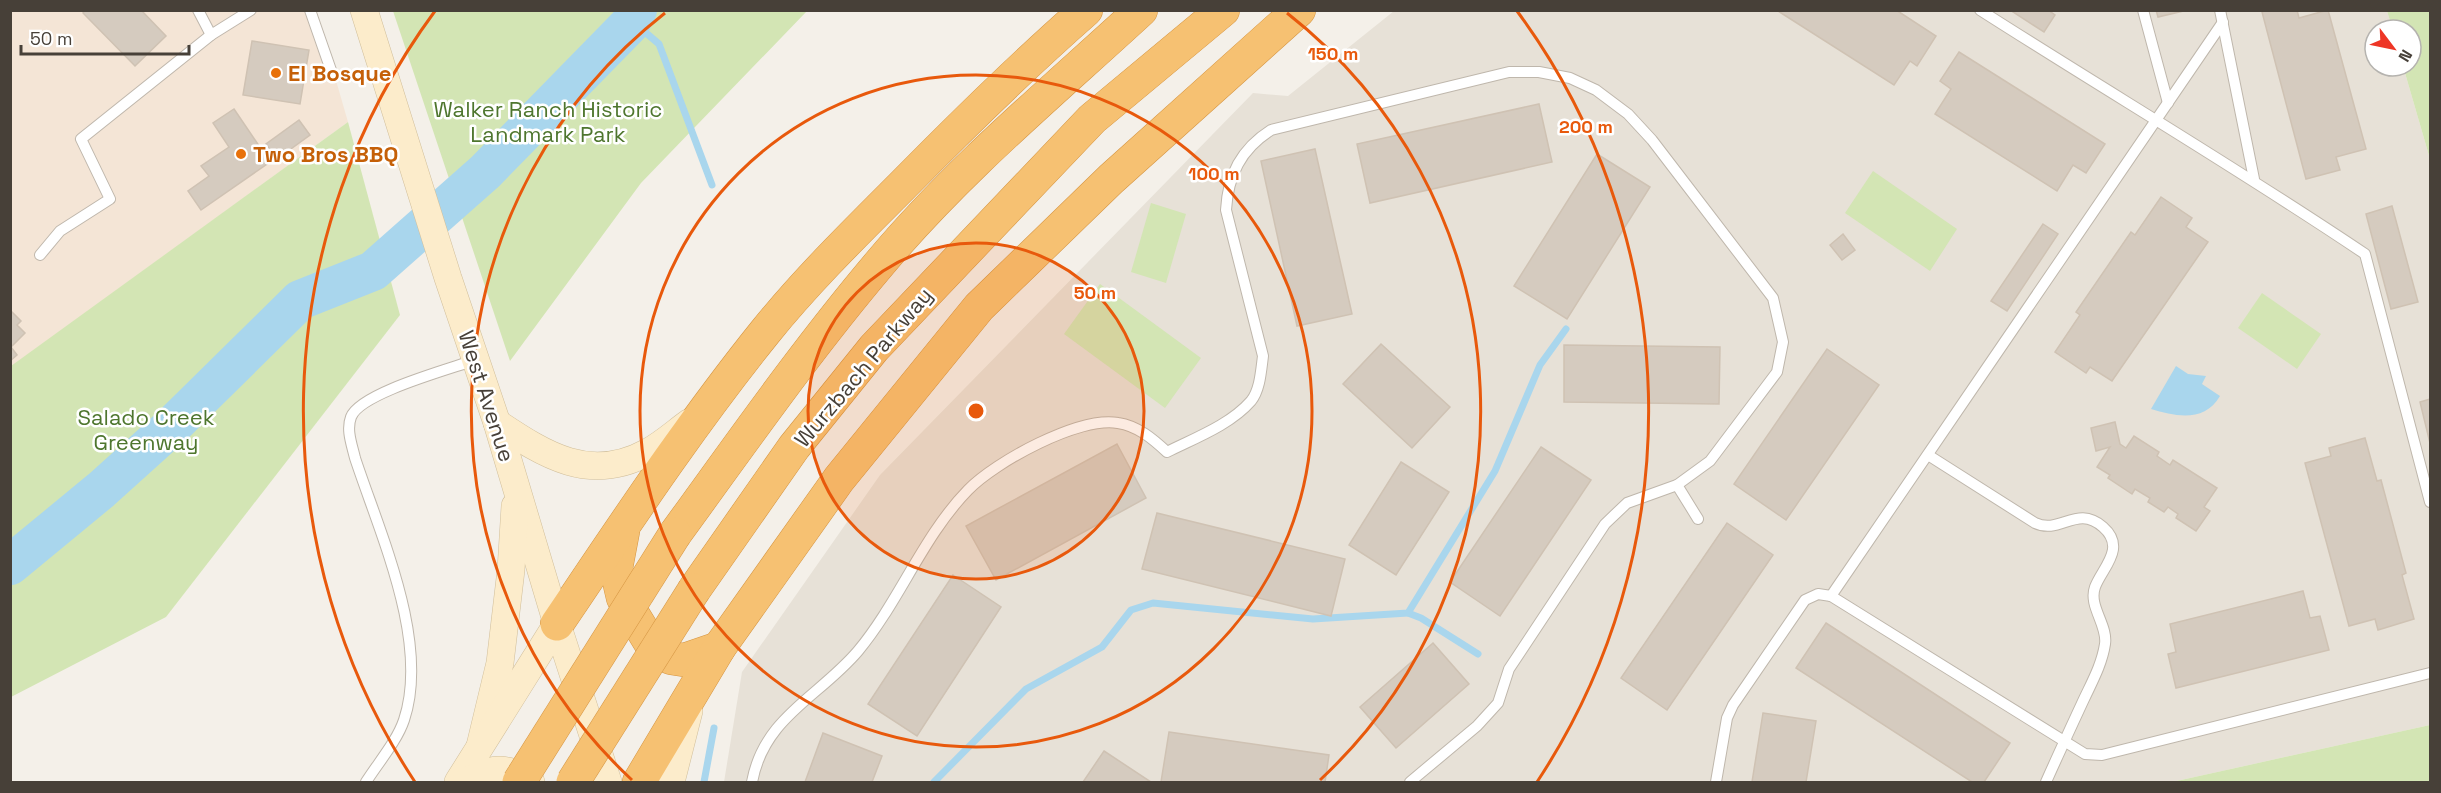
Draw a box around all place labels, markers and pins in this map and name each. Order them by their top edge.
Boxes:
place label: El Bosque [288,59,392,87]
marker: El Bosque [269,66,283,80]
place label: Two Bros BBQ [253,140,398,168]
marker: Two Bros BBQ [234,147,248,161]
centre of rings [966,401,986,421]

